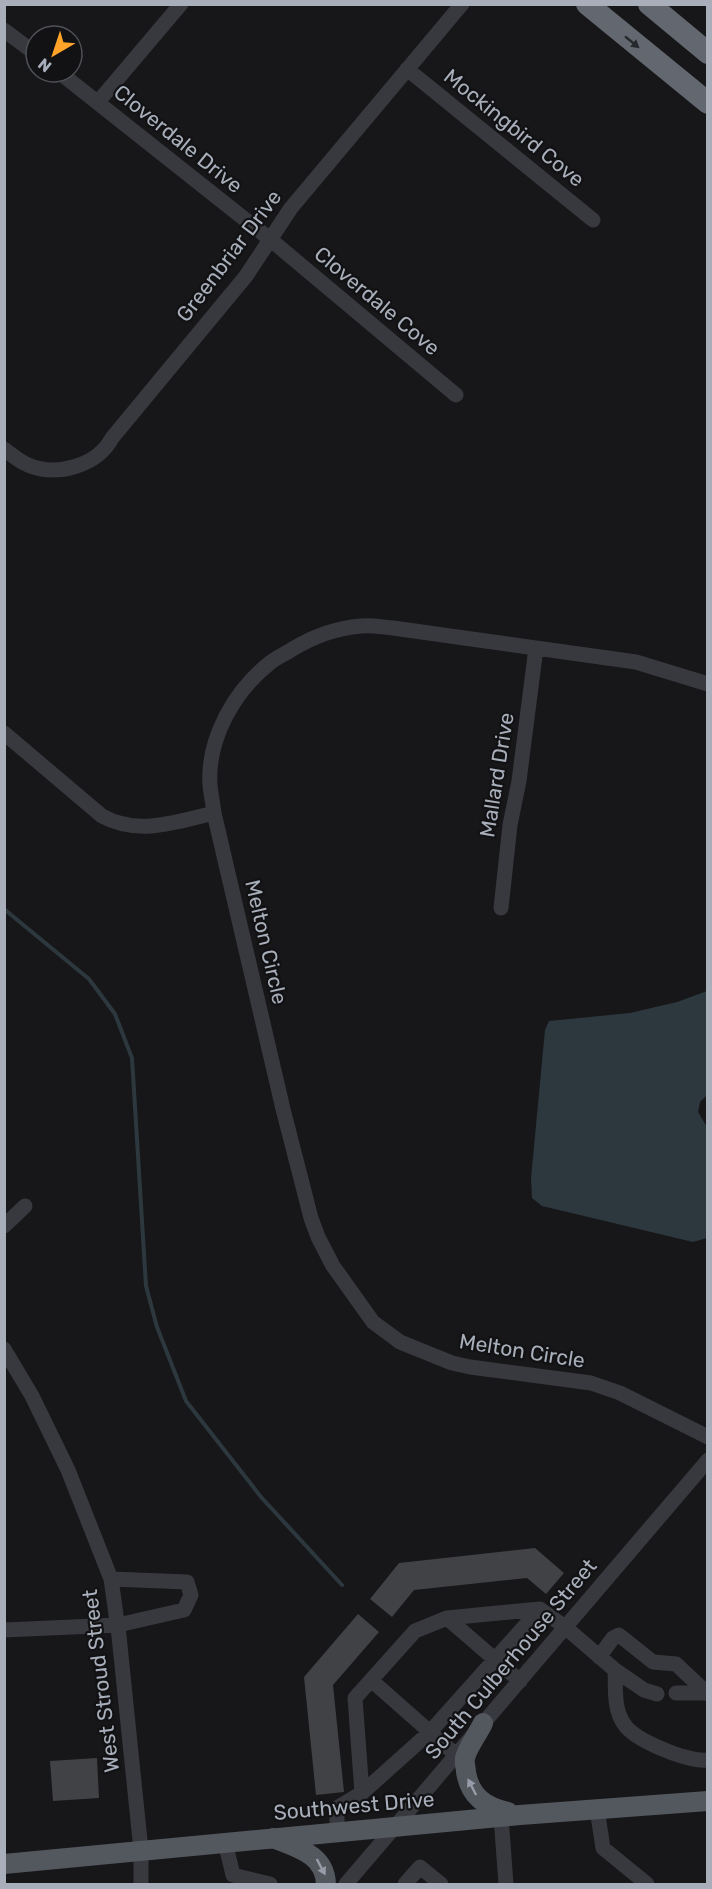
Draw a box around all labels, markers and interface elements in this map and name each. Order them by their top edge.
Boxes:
north arrow [24,24,84,84]
one-way arrow [624,35,640,48]
text: N [34,54,55,76]
street label: Mockingbird Cove [439,63,589,192]
street label: Cloverdale Drive [109,79,248,198]
street label: Greenbriar Drive [171,185,286,327]
street label: Cloverdale Cove [309,241,445,360]
street label: Mallard Drive [474,711,519,839]
street label: Melton Circle [240,877,293,1007]
street label: Melton Circle [457,1328,587,1373]
street label: South Culberhouse Street [420,1553,602,1764]
street label: West Stroud Street [77,1588,124,1774]
one-way arrow [467,1779,477,1796]
street label: Southwest Drive [272,1786,435,1825]
one-way arrow [316,1859,326,1876]

